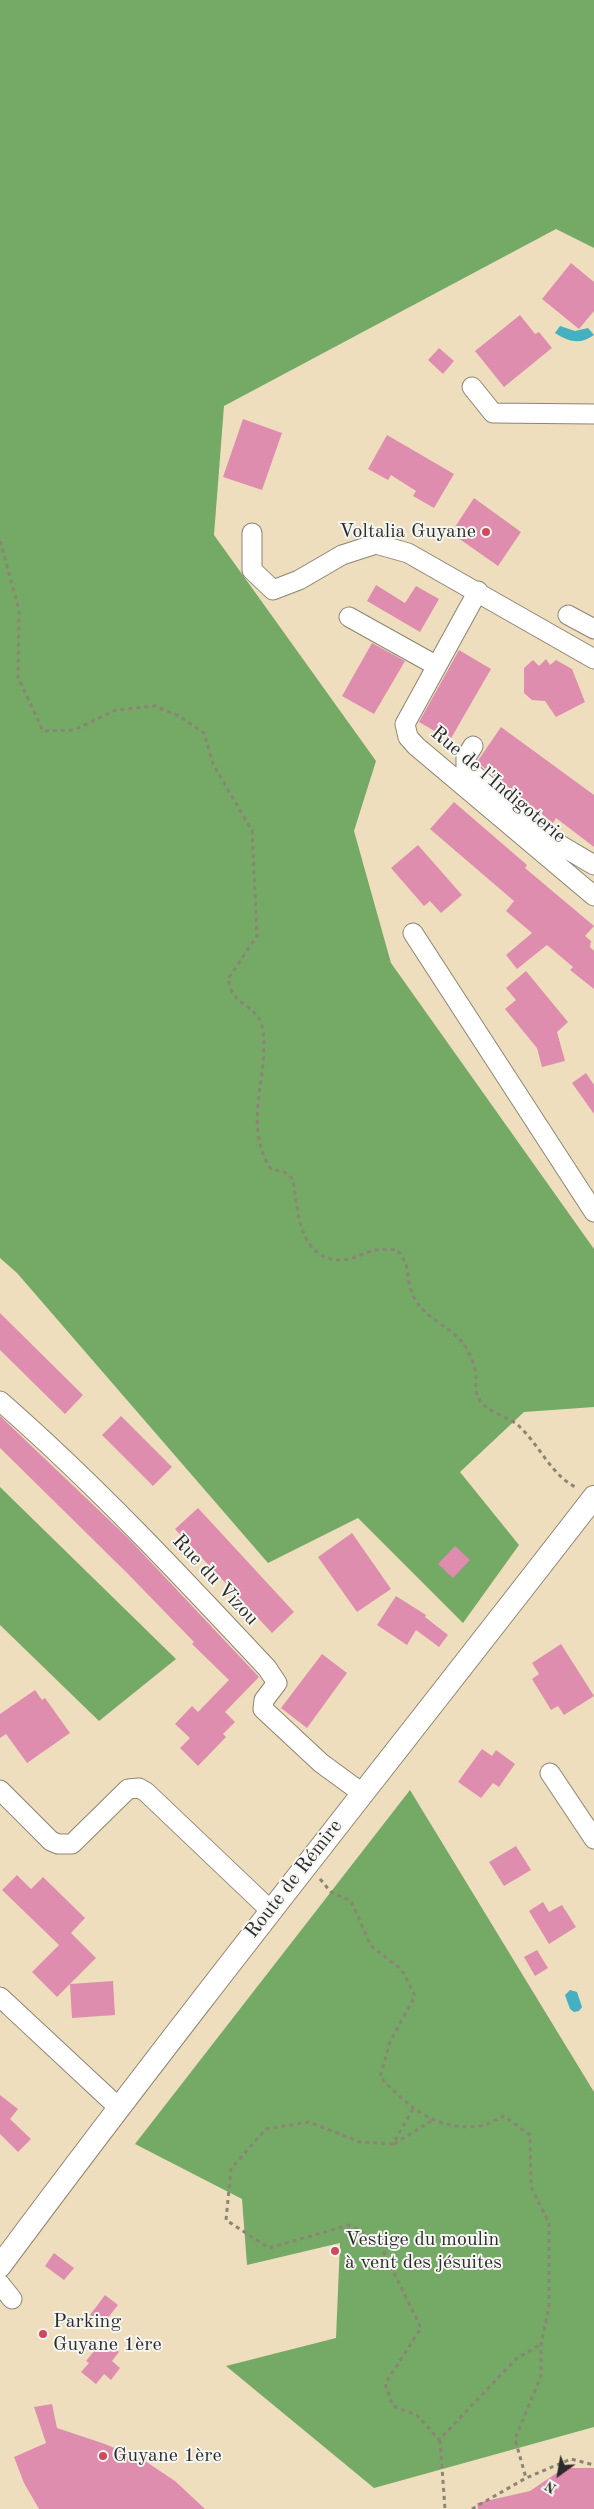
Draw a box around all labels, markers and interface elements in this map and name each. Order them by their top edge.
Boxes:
place label: Voltalia Guyane [339,520,476,544]
marker: Voltalia Guyane [480,526,492,538]
street label: Rue de l'Indigoterie [425,721,571,849]
street label: Rue du Vizou [167,1529,263,1631]
street label: Route de Rémire [240,1815,348,1943]
place label: Vestige du moulin à vent des jésuites [345,2228,502,2275]
marker: Vestige du moulin à vent des jésuites [329,2245,341,2257]
place label: Parking Guyane 1ère [53,2310,162,2357]
marker: Parking Guyane 1ère [37,2328,49,2340]
place label: Guyane 1ère [113,2444,222,2468]
north arrow [534,2449,584,2499]
marker: Guyane 1ère [97,2450,109,2462]
text: N [543,2478,559,2495]

